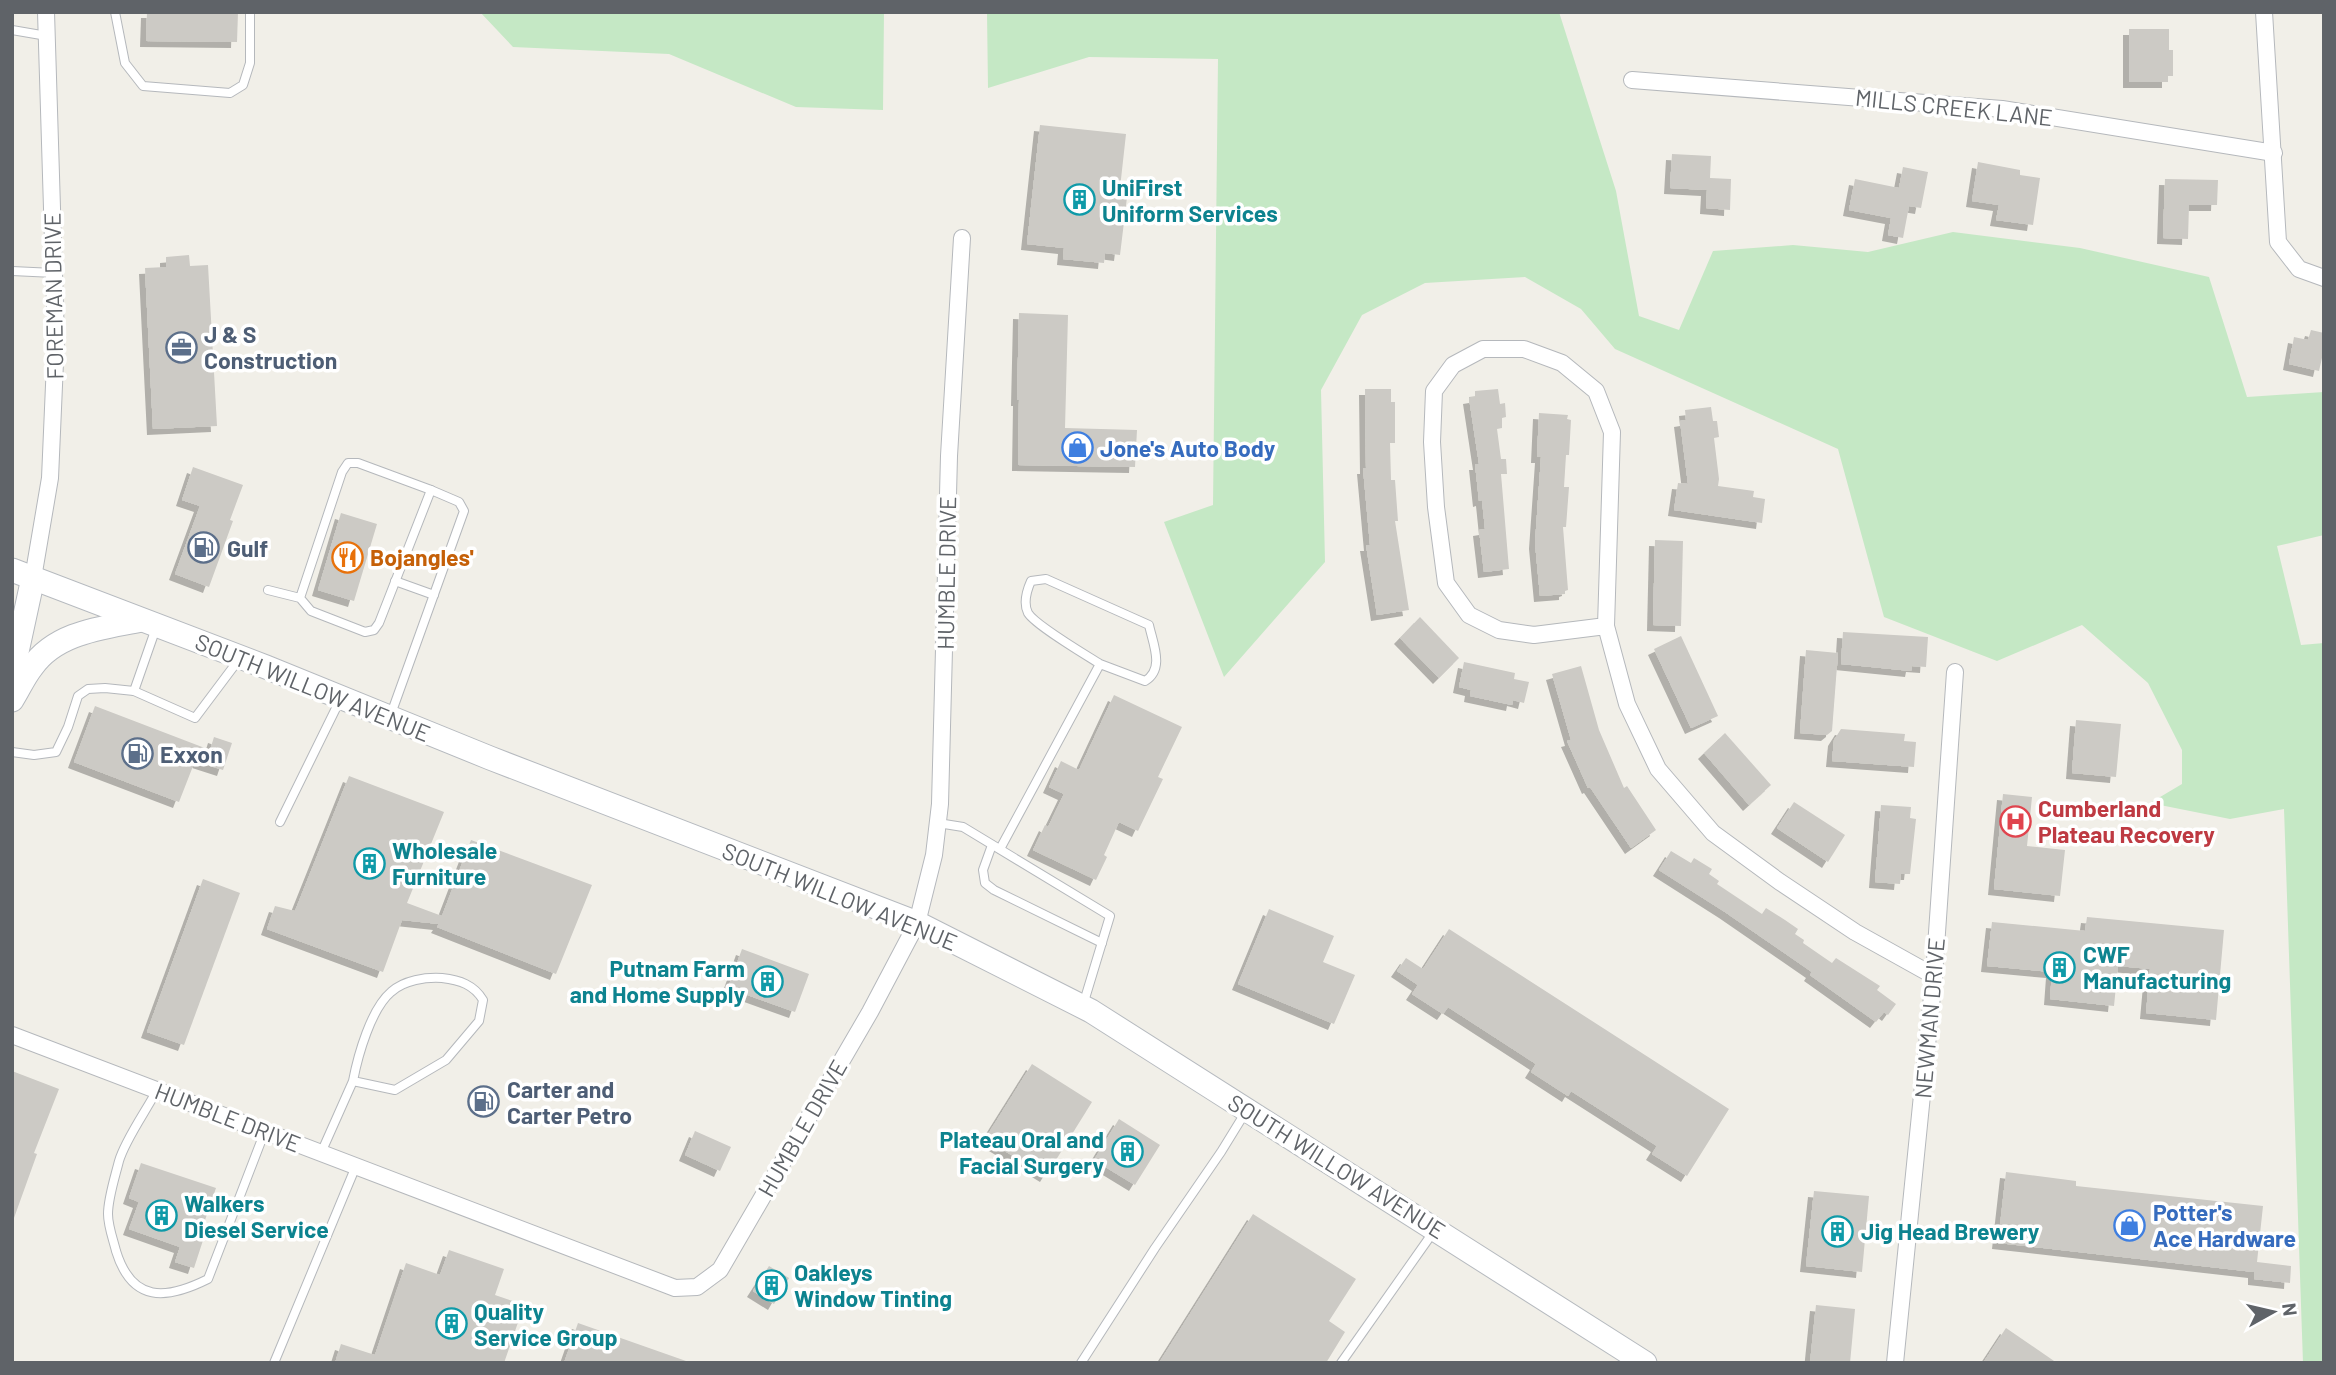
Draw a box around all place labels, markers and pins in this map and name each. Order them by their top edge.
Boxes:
place label: UniFirst Uniform Services [1102,173,1278,227]
building icon: UniFirst Uniform Services [1062,183,1096,217]
place label: J & S Construction [204,320,337,374]
office icon: J & S Construction [164,330,198,364]
shop icon: Jone's Auto Body [1060,431,1094,465]
place label: Jone's Auto Body [1100,434,1276,462]
fuel station icon: Gulf [187,531,221,565]
place label: Gulf [227,534,268,562]
restaurant icon: Bojangles' [330,540,364,574]
place label: Bojangles' [370,543,474,571]
fuel station icon: Exxon [120,737,154,771]
place label: Exxon [160,740,223,768]
place label: Cumberland Plateau Recovery [2038,794,2215,848]
hospital icon: Cumberland Plateau Recovery [1998,804,2032,838]
place label: Wholesale Furniture [392,836,497,890]
building icon: Wholesale Furniture [352,846,386,880]
place label: CWF Manufacturing [2083,940,2231,994]
building icon: CWF Manufacturing [2043,950,2077,984]
place label: Putnam Farm and Home Supply [570,954,745,1008]
building icon: Putnam Farm and Home Supply [751,964,785,998]
place label: Carter and Carter Petro [507,1075,632,1129]
fuel station icon: Carter and Carter Petro [467,1085,501,1119]
place label: Plateau Oral and Facial Surgery [939,1125,1104,1179]
building icon: Plateau Oral and Facial Surgery [1110,1135,1144,1169]
place label: Walkers Diesel Service [184,1189,329,1243]
place label: Potter's Ace Hardware [2153,1198,2296,1252]
building icon: Walkers Diesel Service [144,1199,178,1233]
shop icon: Potter's Ace Hardware [2113,1208,2147,1242]
building icon: Jig Head Brewery [1821,1214,1855,1248]
place label: Jig Head Brewery [1861,1217,2040,1245]
place label: Oakleys Window Tinting [794,1258,952,1312]
building icon: Oakleys Window Tinting [754,1268,788,1302]
place label: Quality Service Group [474,1297,618,1351]
building icon: Quality Service Group [434,1307,468,1341]

